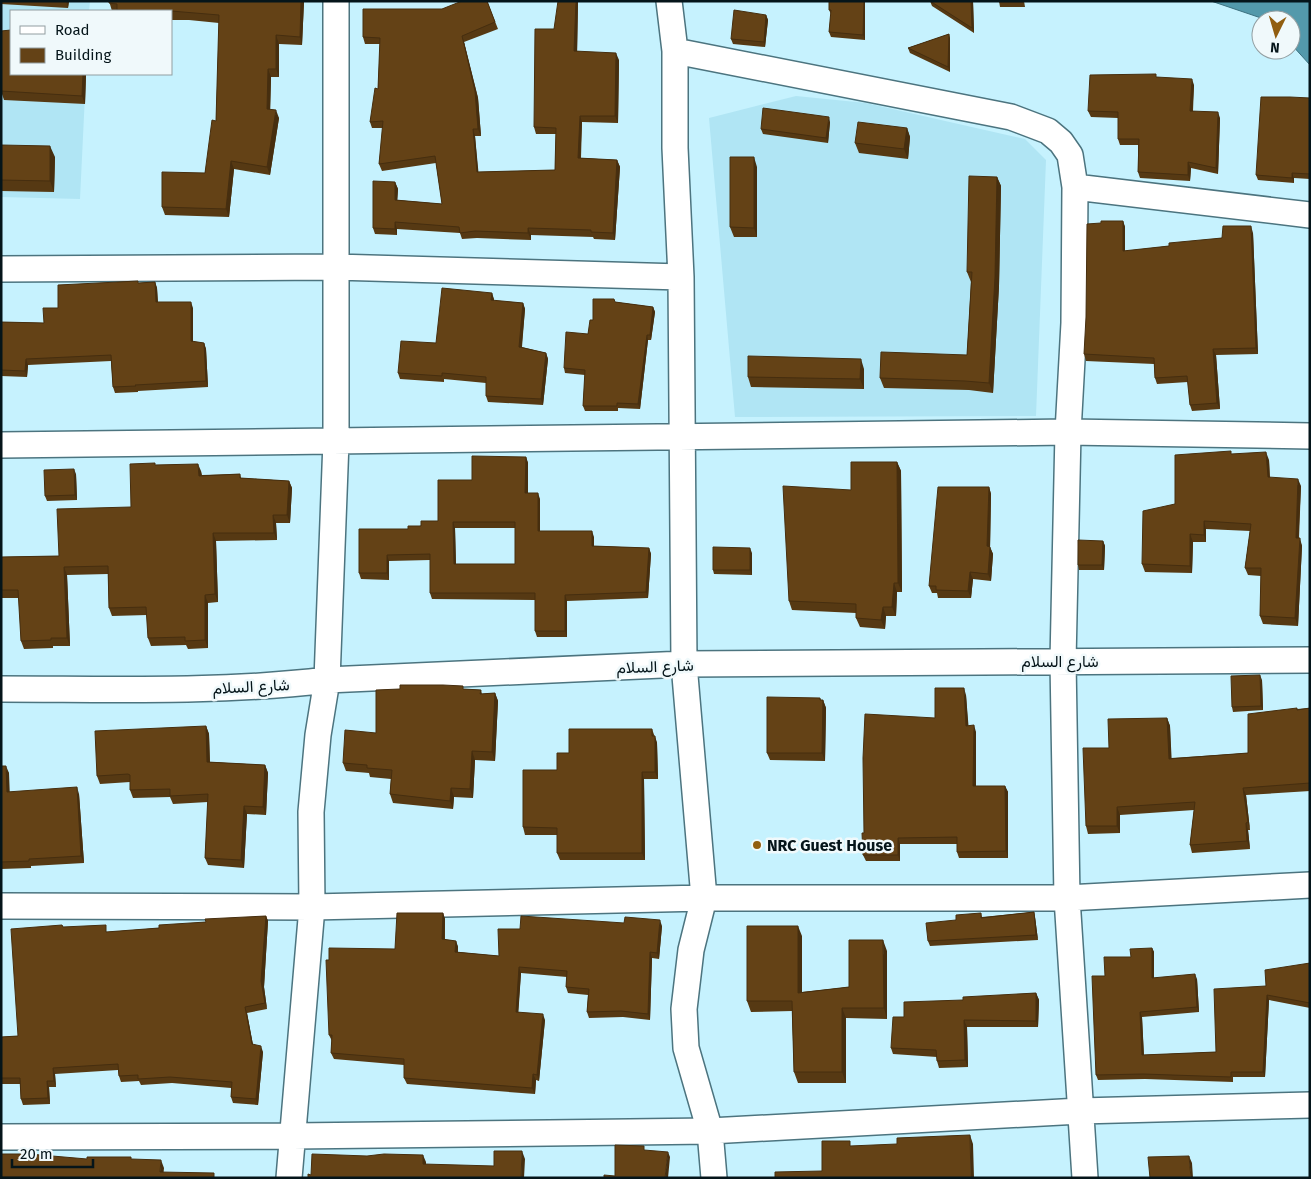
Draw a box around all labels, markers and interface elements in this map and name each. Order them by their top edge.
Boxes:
legend [10,10,172,75]
north arrow [1251,10,1301,60]
text: Road [55,21,90,39]
text: N [1270,39,1280,56]
text: Building [55,46,111,64]
street label: شارع السلام [1021,652,1099,673]
street label: شارع السلام [616,656,694,679]
street label: شارع السلام [212,675,290,700]
place label: NRC Guest House [767,836,892,855]
marker: NRC Guest House [751,839,763,851]
scale bar [12,1136,94,1168]
text: 20 m [20,1145,53,1163]

